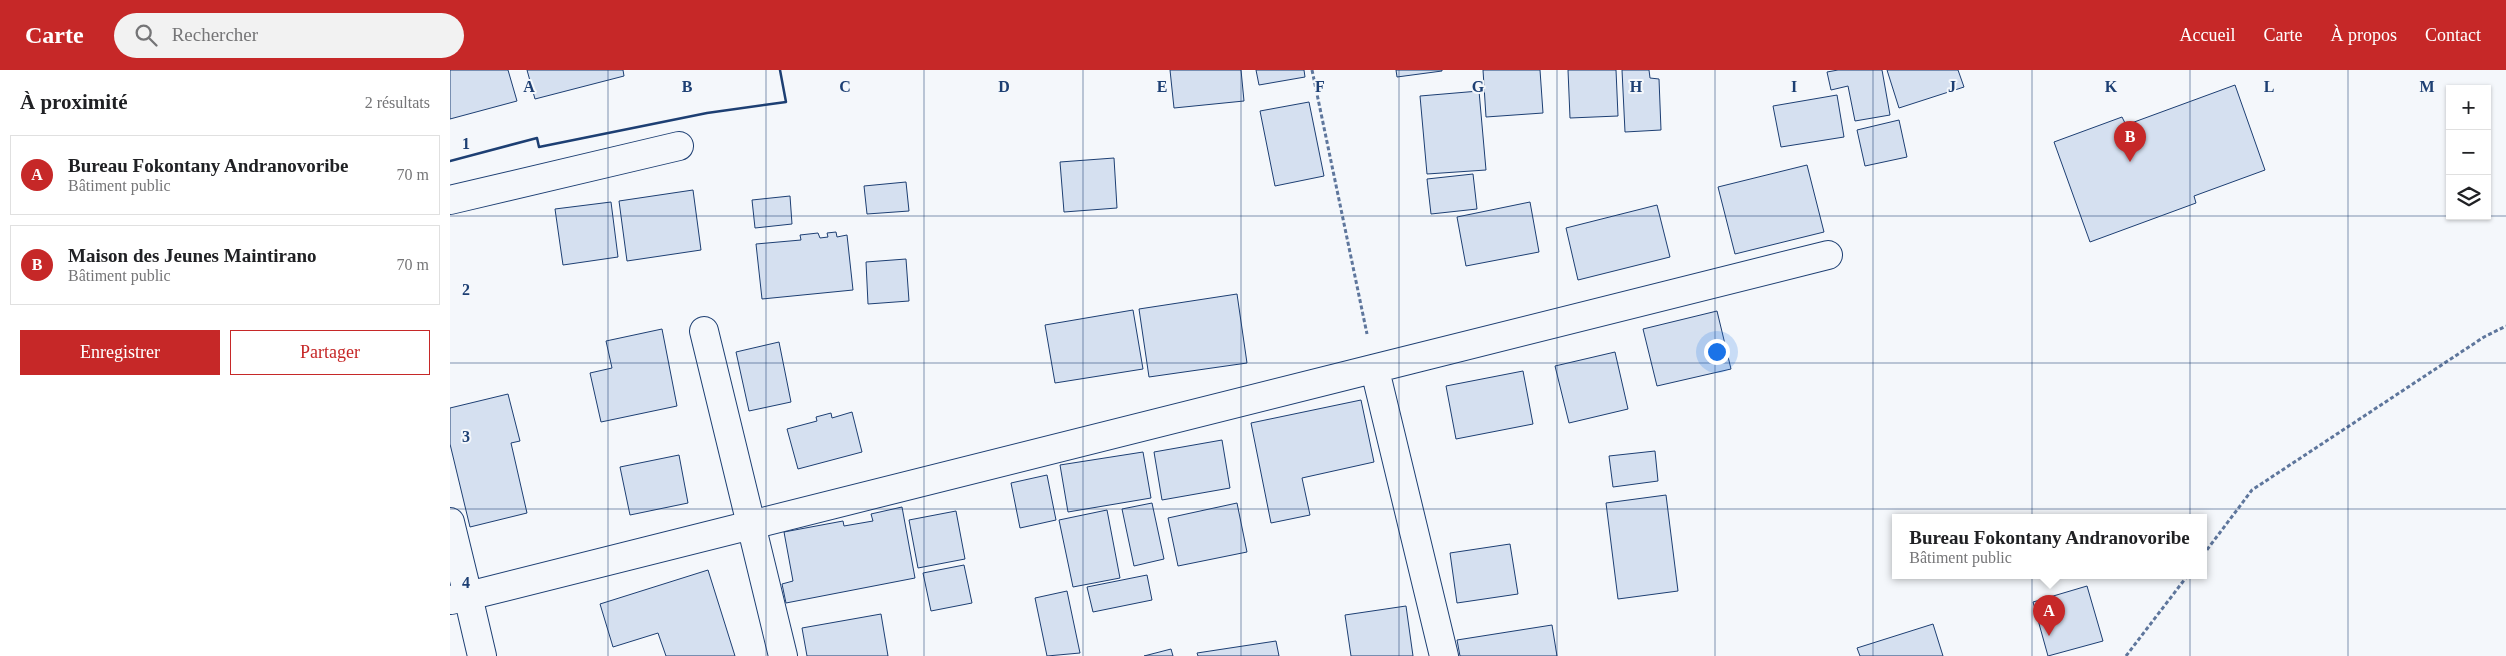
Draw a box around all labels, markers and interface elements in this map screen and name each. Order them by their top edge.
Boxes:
search box [114,13,464,58]
icon: search [132,21,160,49]
text: Carte [25,22,84,48]
text: Rechercher [172,24,258,45]
text: Accueil [2180,25,2236,45]
text: Carte [2264,25,2303,45]
text: À propos [2331,25,2397,45]
text: Contact [2425,25,2481,45]
text: A [523,78,535,95]
text: B [682,78,693,95]
text: C [839,78,851,95]
text: D [998,78,1010,95]
text: E [1157,78,1167,95]
text: F [1315,78,1325,95]
text: G [1472,78,1485,95]
text: H [1630,78,1643,95]
text: I [1791,78,1797,95]
text: J [1948,78,1956,95]
text: K [2105,78,2118,95]
text: L [2264,78,2274,95]
text: M [2419,78,2435,95]
map controls [2446,85,2491,220]
button: + [2446,85,2491,130]
text: À proximité [20,90,128,114]
text: 2 résultats [365,94,430,111]
pin: B [2114,121,2146,162]
button: − [2446,130,2491,175]
text: 1 [462,135,470,152]
text: Bureau Fokontany Andranovoribe [68,155,348,176]
text: A [31,166,43,183]
text: 70 m [397,166,429,183]
button: layers [2446,175,2491,220]
text: Bâtiment public [68,177,171,194]
text: Maison des Jeunes Maintirano [68,245,317,266]
text: B [32,256,42,273]
text: 70 m [397,256,429,273]
text: Bâtiment public [68,267,171,284]
text: 2 [462,281,470,298]
button: Enregistrer [20,330,220,375]
button: Partager [230,330,430,375]
your location [1704,339,1730,365]
text: 3 [462,428,470,445]
popup [1892,514,2207,579]
text: Bureau Fokontany Andranovoribe [1909,527,2190,548]
text: Bâtiment public [1909,549,2012,566]
text: 4 [462,574,470,591]
pin: A [2033,595,2065,636]

